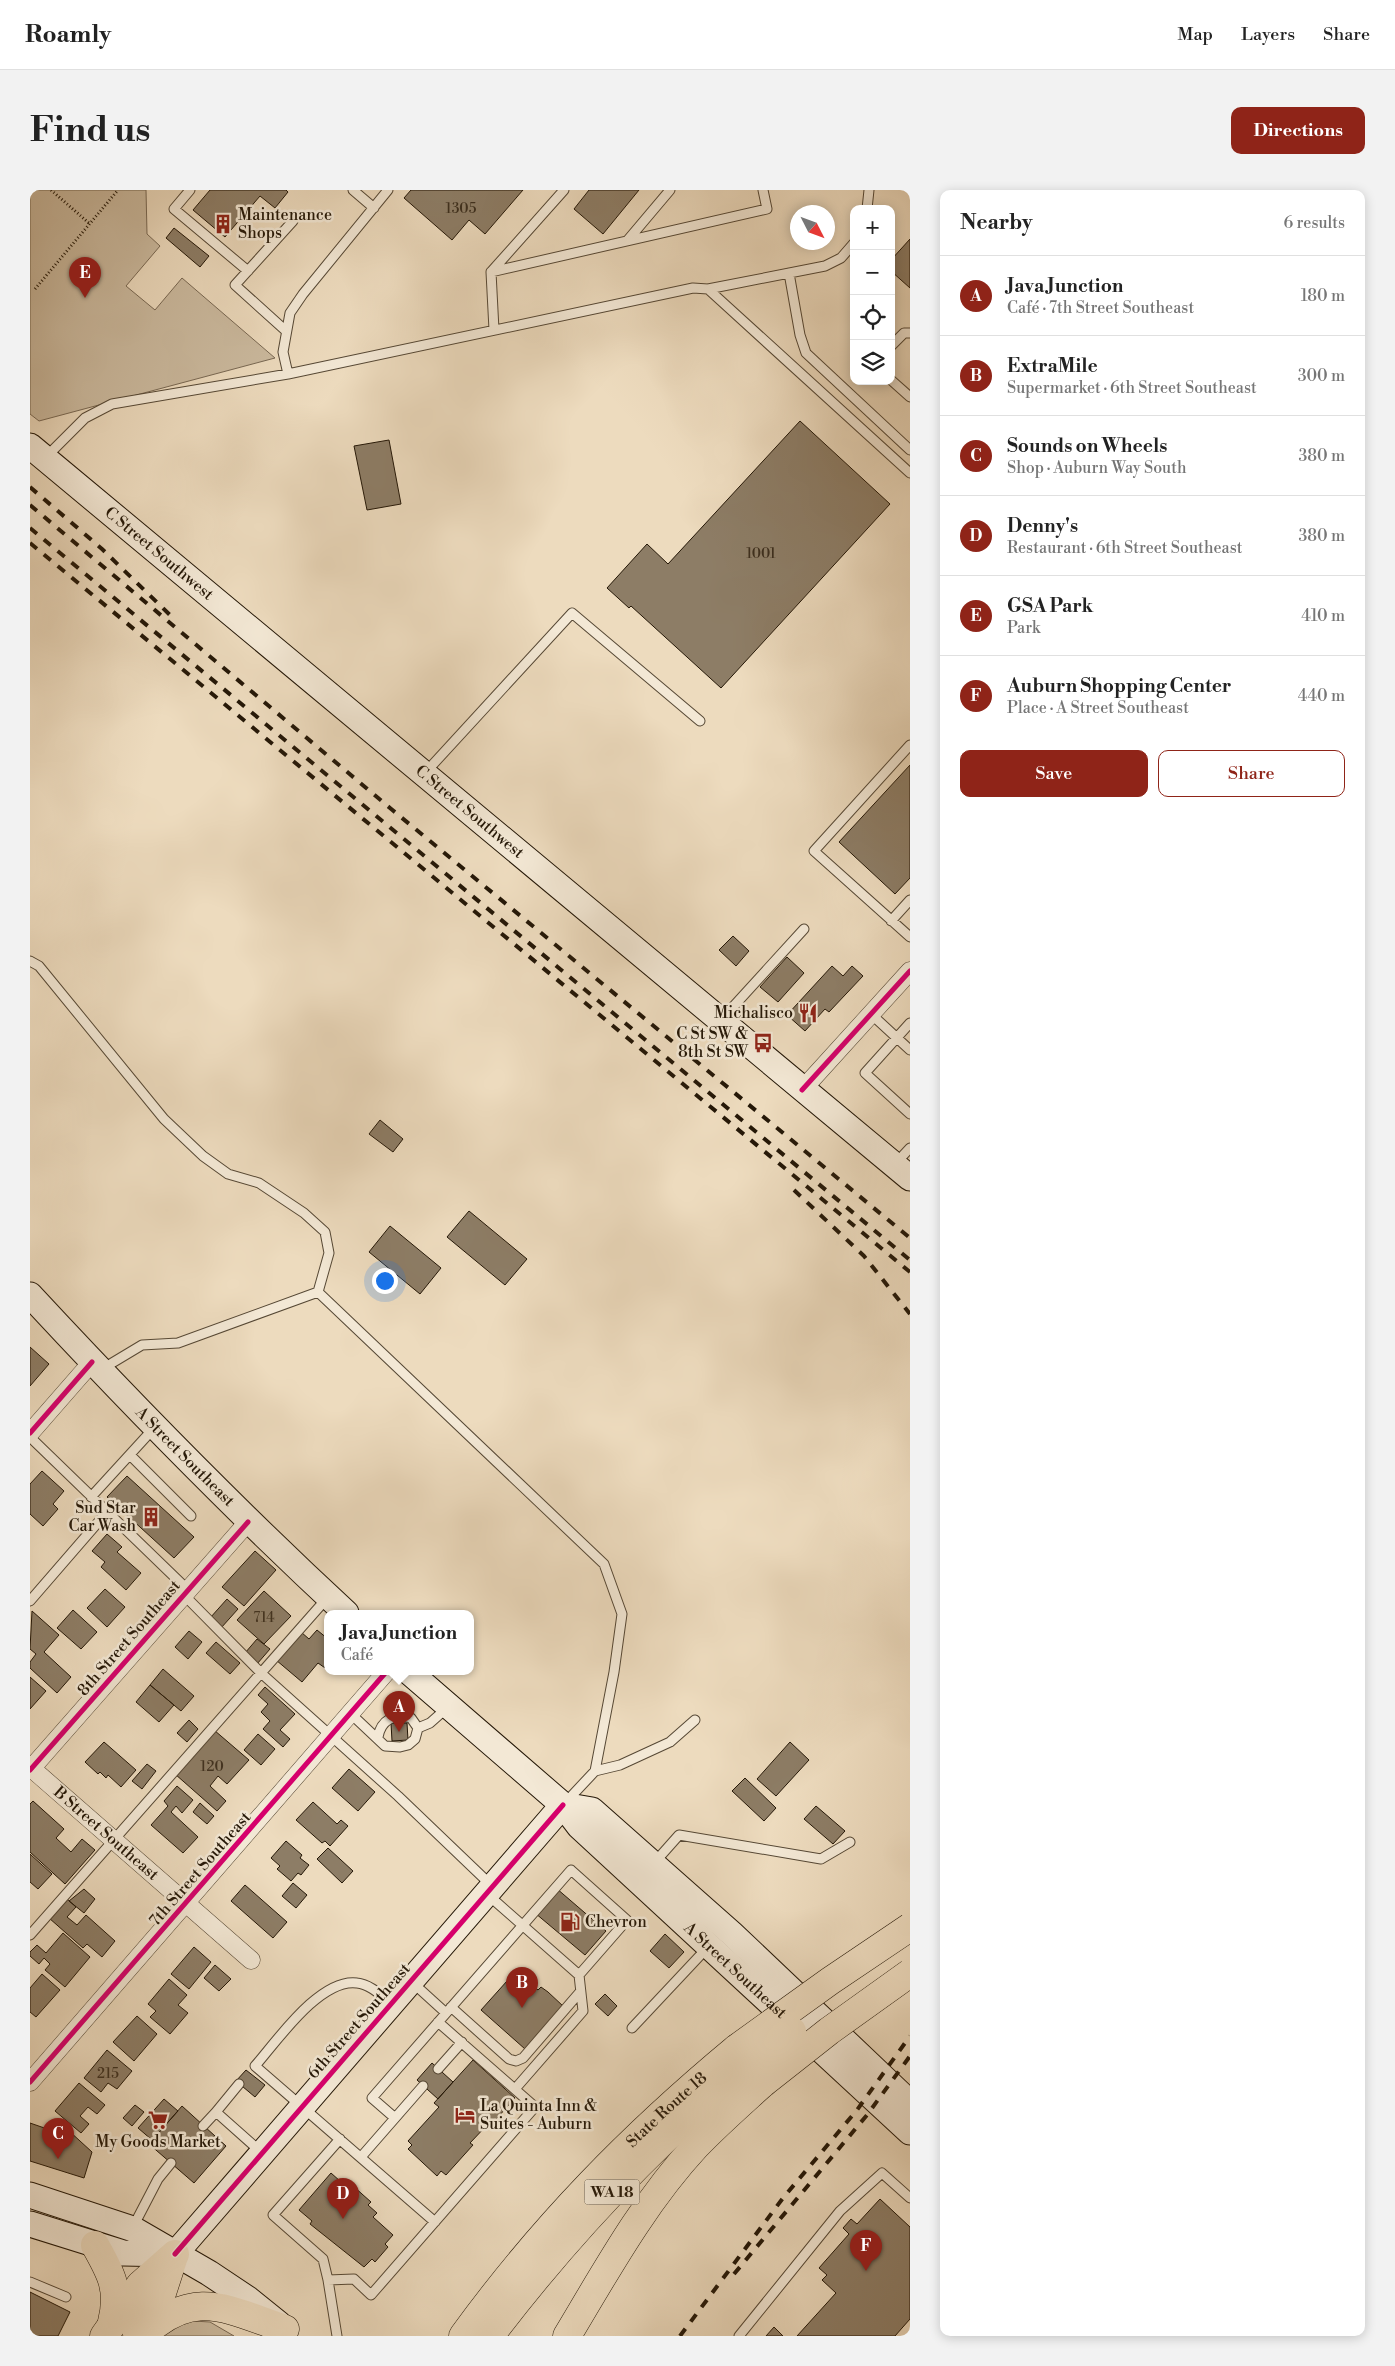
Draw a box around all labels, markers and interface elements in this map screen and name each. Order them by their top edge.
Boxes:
text: Roamly [25,20,111,50]
text: Map [1178,23,1213,46]
text: Layers [1241,23,1295,46]
text: Share [1323,23,1370,46]
button: Directions [1231,107,1365,154]
text: Find us [30,109,150,152]
house number: 1305 [446,200,477,218]
place label: Maintenance Shops [238,205,332,243]
north arrow [790,205,835,250]
map controls [850,205,895,385]
button: + [850,205,895,250]
text: Nearby [960,210,1033,236]
building icon: Maintenance Shops [212,213,234,235]
text: 6 results [1284,213,1345,233]
button: − [850,250,895,295]
pin: E [69,257,101,298]
text: Java Junction [1007,274,1124,298]
text: A [970,286,982,306]
text: 180 m [1301,286,1345,306]
button: locate [850,295,895,340]
text: Café · 7th Street Southeast [1007,298,1194,318]
button: layers [850,340,895,385]
text: ExtraMile [1007,354,1098,378]
text: B [970,366,982,386]
text: 300 m [1298,366,1345,386]
text: Supermarket · 6th Street Southeast [1007,378,1257,398]
text: Sounds on Wheels [1007,434,1167,458]
text: C [970,446,982,466]
text: 380 m [1298,446,1345,466]
text: Shop · Auburn Way South [1007,458,1187,478]
street label: C Street Southwest [101,502,218,605]
text: Denny's [1007,514,1078,538]
text: D [970,526,982,546]
text: 380 m [1298,526,1345,546]
text: Restaurant · 6th Street Southeast [1007,538,1242,558]
house number: 1001 [746,545,776,563]
text: GSA Park [1007,594,1093,618]
text: E [970,606,982,626]
text: 410 m [1301,606,1345,626]
text: Park [1007,618,1040,638]
text: Auburn Shopping Center [1007,674,1232,698]
text: F [970,686,982,706]
text: 440 m [1298,686,1345,706]
text: Place · A Street Southeast [1007,698,1189,718]
button: Save [960,750,1148,797]
button: Share [1158,750,1345,797]
street label: C Street Southwest [411,761,529,863]
restaurant icon: Michalisco [797,1002,819,1024]
place label: Michalisco [714,1003,793,1023]
place label: C St SW & 8th St SW [676,1024,748,1062]
bus stop icon: C St SW & 8th St SW [752,1032,774,1054]
your location [372,1268,398,1294]
street label: A Street Southeast [131,1402,239,1511]
place label: Sud Star Car Wash [69,1498,136,1536]
building icon: Sud Star Car Wash [140,1506,162,1528]
street label: 8th Street Southeast [73,1576,185,1700]
house number: 714 [253,1609,275,1627]
popup [324,1610,474,1675]
text: Java Junction [341,1621,457,1645]
text: Café [341,1645,373,1665]
pin: A [383,1691,415,1732]
house number: 120 [200,1758,224,1776]
street label: B Street Southeast [49,1781,163,1885]
street label: 7th Street Southeast [145,1807,255,1930]
fuel station icon: Chevron [559,1911,581,1933]
place label: Chevron [585,1912,647,1932]
street label: A Street Southeast [679,1917,791,2023]
street label: 6th Street Southeast [303,1959,415,2083]
pin: B [506,1967,538,2008]
house number: 215 [97,2065,119,2083]
street label: State Route 18 [622,2068,711,2152]
place label: La Quinta Inn & Suites - Auburn [480,2096,597,2134]
hotel icon: La Quinta Inn & Suites - Auburn [454,2104,476,2126]
supermarket icon: My Goods Market [147,2109,169,2131]
pin: C [42,2118,74,2159]
place label: My Goods Market [95,2132,221,2152]
pin: D [327,2178,359,2219]
road number: WA 18 [584,2180,640,2204]
pin: F [850,2230,882,2271]

